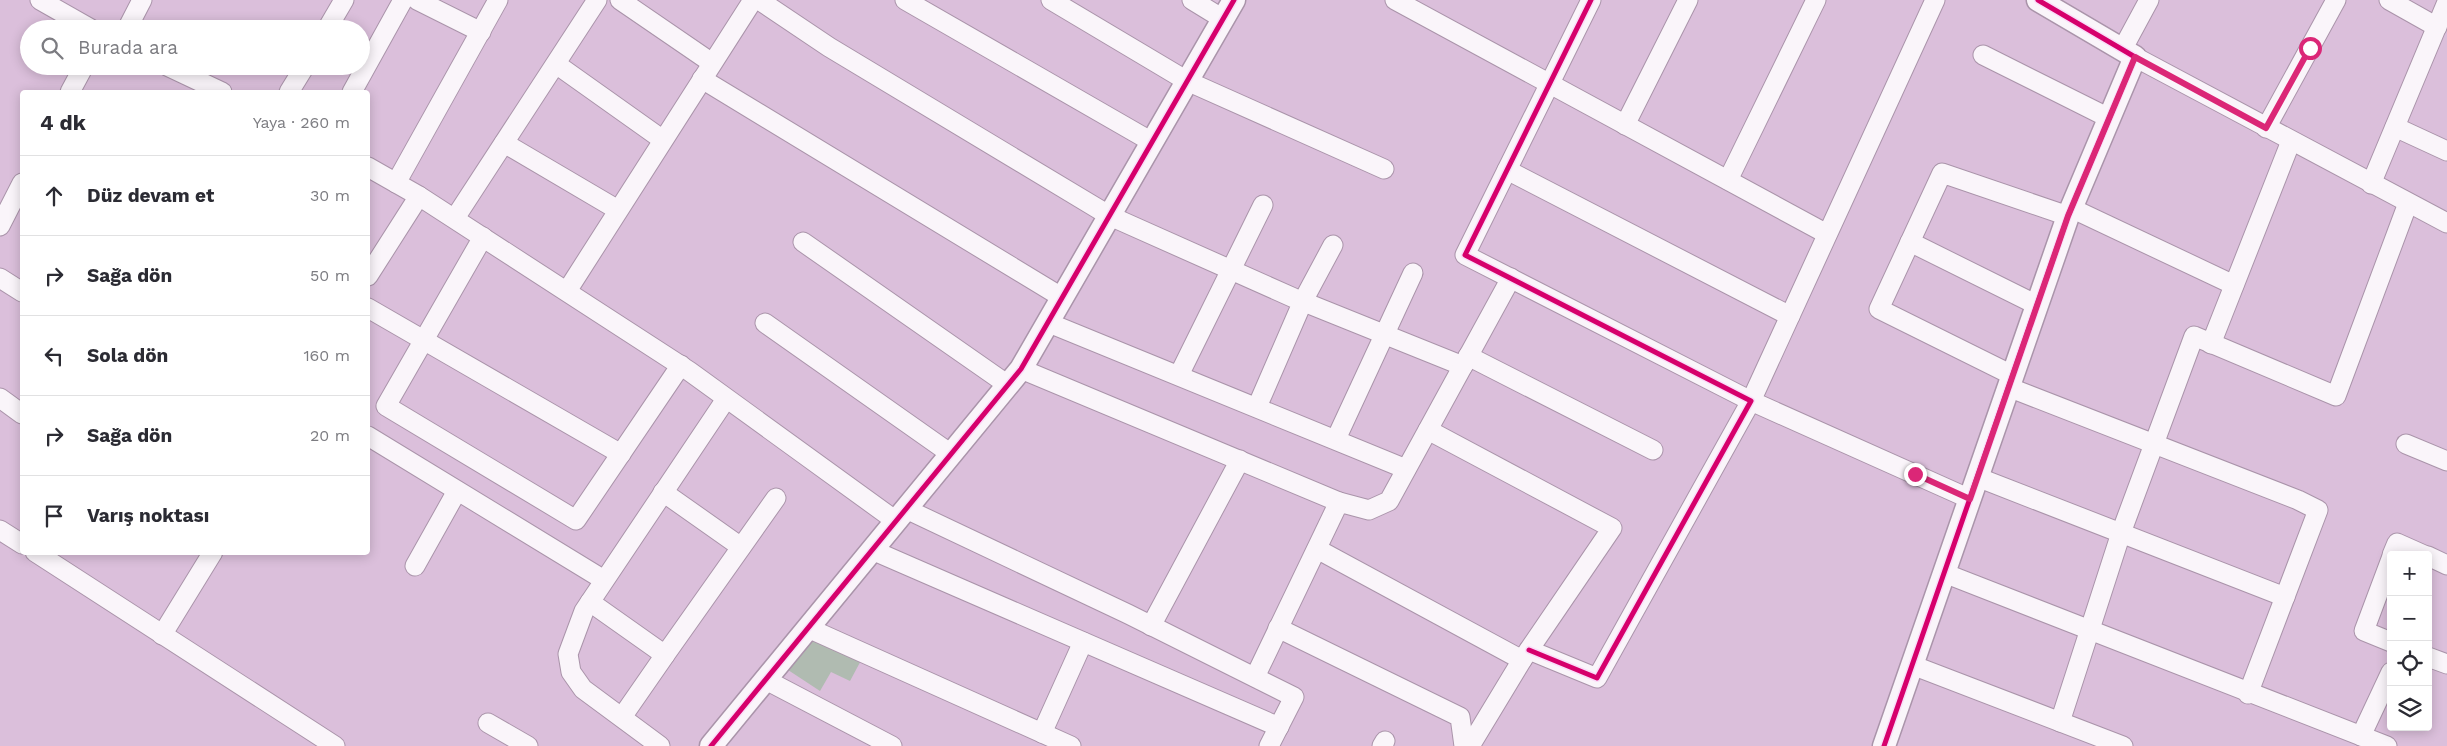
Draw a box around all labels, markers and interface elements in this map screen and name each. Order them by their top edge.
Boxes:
search box [20,20,370,75]
icon: search [38,34,66,62]
text: Burada ara [78,36,178,59]
route start [2299,37,2322,60]
text: 4 dk [40,110,86,135]
text: Yaya · 260 m [253,113,350,132]
icon: ahead [40,182,68,210]
text: Düz devam et [87,184,214,207]
text: 30 m [310,186,350,205]
icon: right [40,262,68,290]
text: Sağa dön [87,264,172,287]
text: 50 m [310,266,350,285]
icon: left [40,342,68,370]
text: Sola dön [87,344,168,367]
text: 160 m [303,346,350,365]
icon: right [40,422,68,450]
text: Sağa dön [87,424,172,447]
text: 20 m [310,426,350,445]
route end [1904,463,1927,486]
icon: arrive [40,502,68,530]
text: Varış noktası [87,504,209,527]
map controls [2387,551,2432,731]
button: + [2387,551,2432,596]
button: − [2387,596,2432,641]
button: locate [2387,641,2432,686]
button: layers [2387,686,2432,731]

